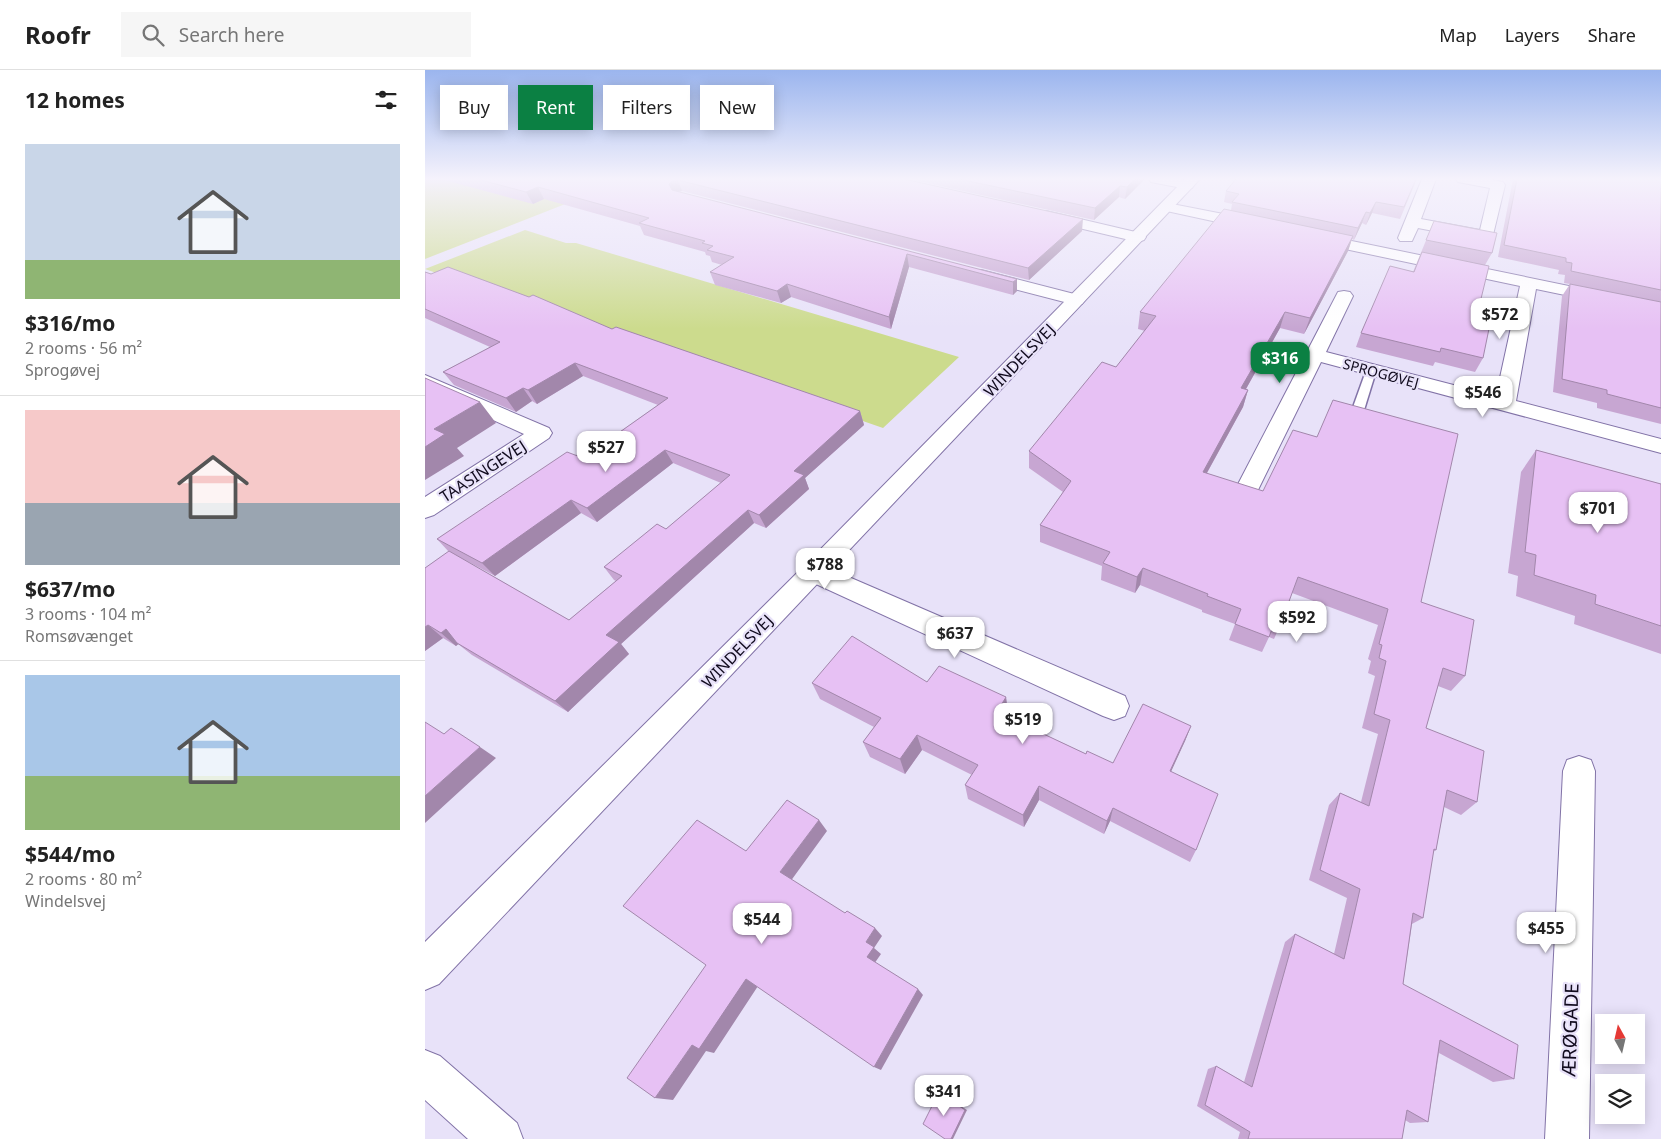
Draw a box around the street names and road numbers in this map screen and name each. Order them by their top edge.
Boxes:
street label: WINDELSVEJ [978,319,1060,401]
street label: SPROGØVEJ [1341,354,1421,392]
street label: TAASINGEVEJ [436,435,530,507]
street label: WINDELSVEJ [696,610,778,692]
street label: ÆRØGADE [1555,983,1585,1078]

